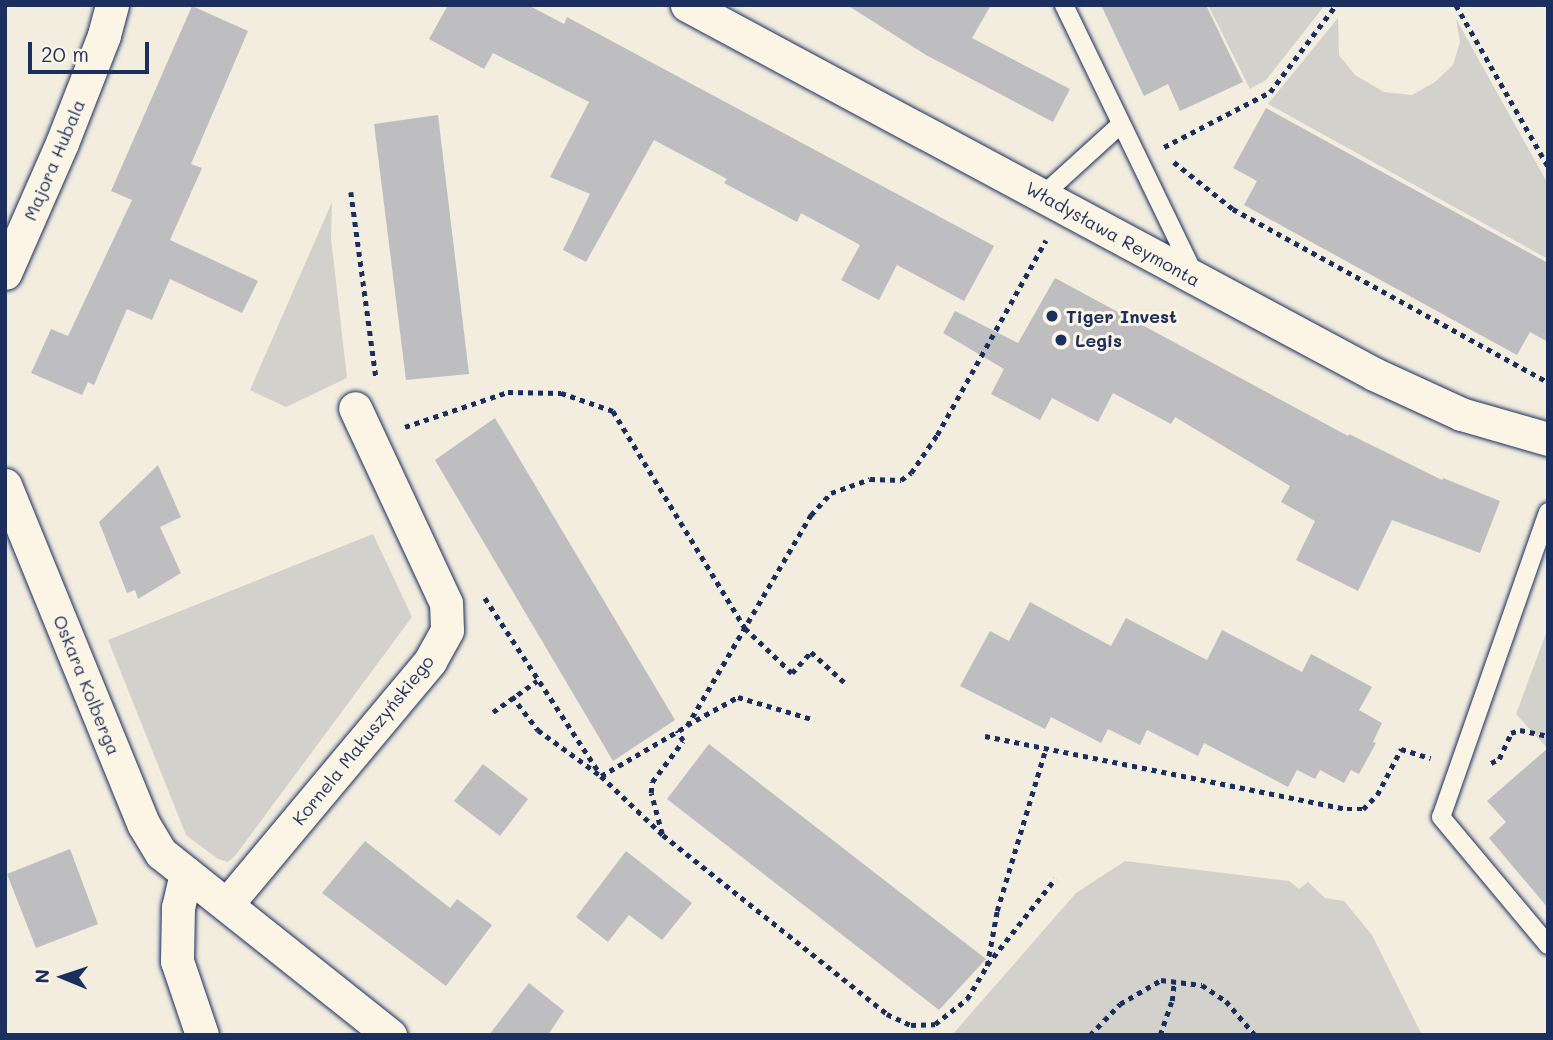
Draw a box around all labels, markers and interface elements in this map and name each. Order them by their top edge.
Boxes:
scale bar [32,28,152,72]
text: 20 m [41,40,89,67]
street label: Majora Hubala [19,96,89,224]
street label: Władysława Reymonta [1022,177,1204,291]
place label: Tiger Invest [1066,305,1177,327]
marker: Tiger Invest [1044,308,1060,324]
place label: Legis [1075,329,1122,351]
marker: Legis [1053,332,1069,348]
street label: Oskara Kolberga [49,612,125,758]
street label: Kornela Makuszyńskiego [288,651,438,829]
north arrow [28,942,98,1012]
text: N [29,969,54,984]

